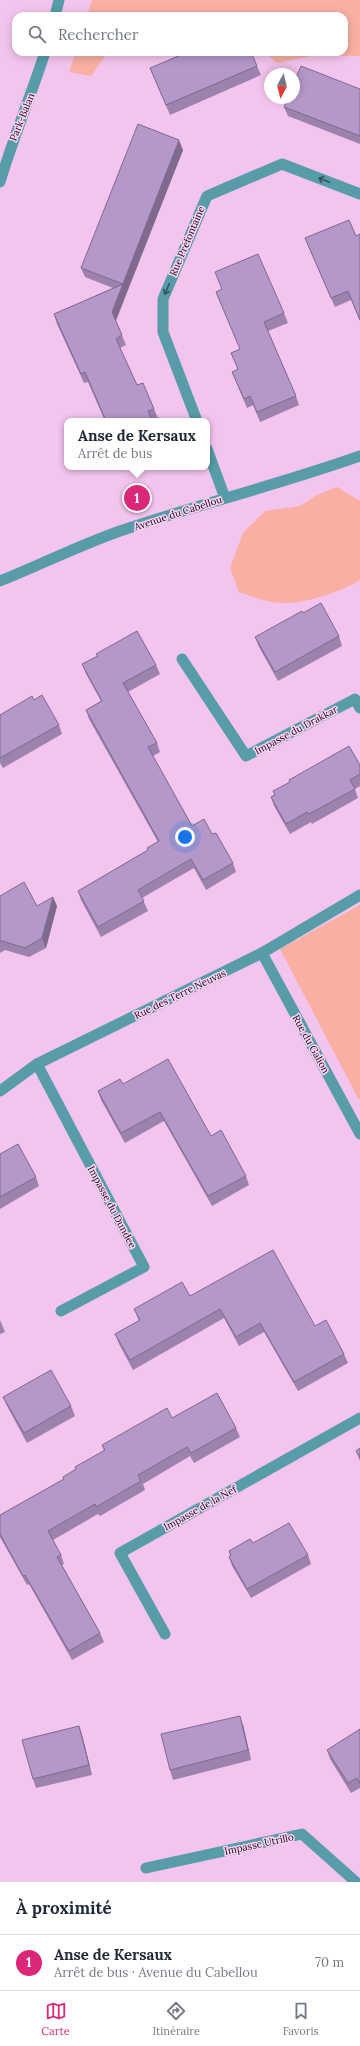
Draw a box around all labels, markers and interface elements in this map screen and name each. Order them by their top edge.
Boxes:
search box [12,12,348,56]
icon: search [26,23,48,45]
text: Rechercher [58,25,138,44]
north arrow [264,68,300,104]
street label: Park-Balan [6,91,38,143]
one-way arrow [318,175,330,183]
street label: Rue Préfontaine [166,204,208,278]
one-way arrow [163,283,170,295]
popup [64,418,210,470]
text: Anse de Kersaux [78,426,196,445]
text: Arrêt de bus [78,445,152,462]
pin: 1 [124,483,150,513]
street label: Avenue du Cabellou [131,493,224,534]
street label: Impasse du Drakkar [252,702,340,757]
your location [175,827,195,847]
street label: Rue des Terre Neuvas [132,966,228,1022]
street label: Rue du Galion [290,1012,332,1076]
street label: Impasse du Dundee [85,1164,139,1251]
street label: Impasse de la Nef [161,1482,239,1533]
street label: Impasse Utrillo [223,1830,295,1858]
text: À proximité [16,1897,112,1919]
text: Anse de Kersaux [54,1945,172,1964]
text: 1 [26,1954,32,1971]
text: 70 m [315,1954,344,1971]
text: Arrêt de bus · Avenue du Cabellou [54,1964,258,1981]
tab: Carte [41,2000,70,2038]
tab: Itinéraire [152,2000,200,2038]
tab: Favoris [283,2000,319,2038]

